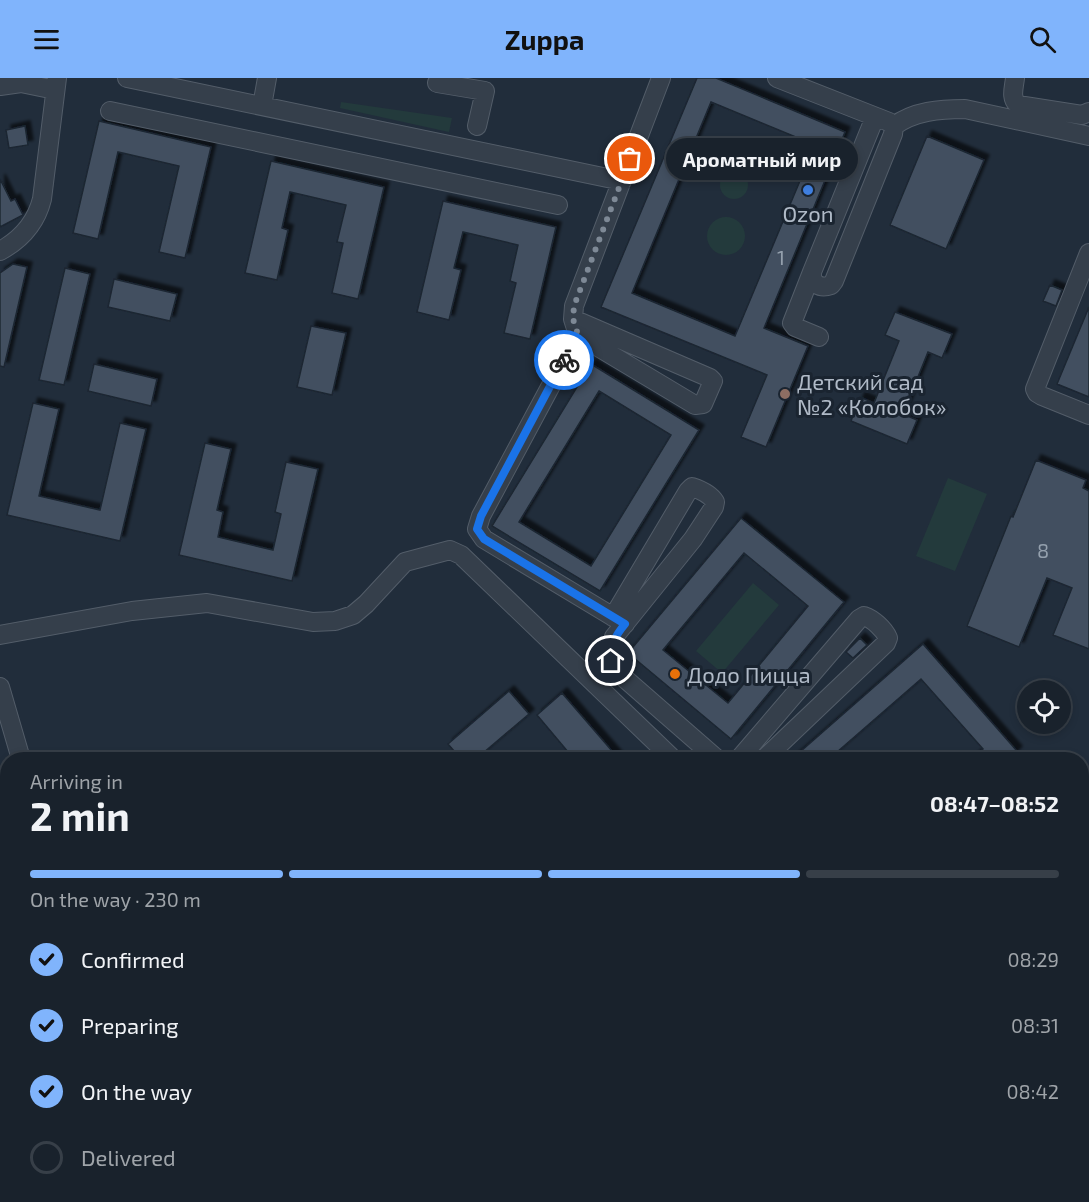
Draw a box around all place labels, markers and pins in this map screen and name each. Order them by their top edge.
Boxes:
pin [604,133,655,184]
callout: Ароматный мир [666,138,858,180]
marker: Ozon [801,183,815,197]
place label: Ozon [782,200,834,226]
place label: Детский сад №2 «Колобок» [797,368,946,419]
marker: Детский сад №2 «Колобок» [778,387,792,401]
pin [585,635,636,686]
place label: Додо Пицца [687,661,811,687]
marker: Додо Пицца [668,667,682,681]

